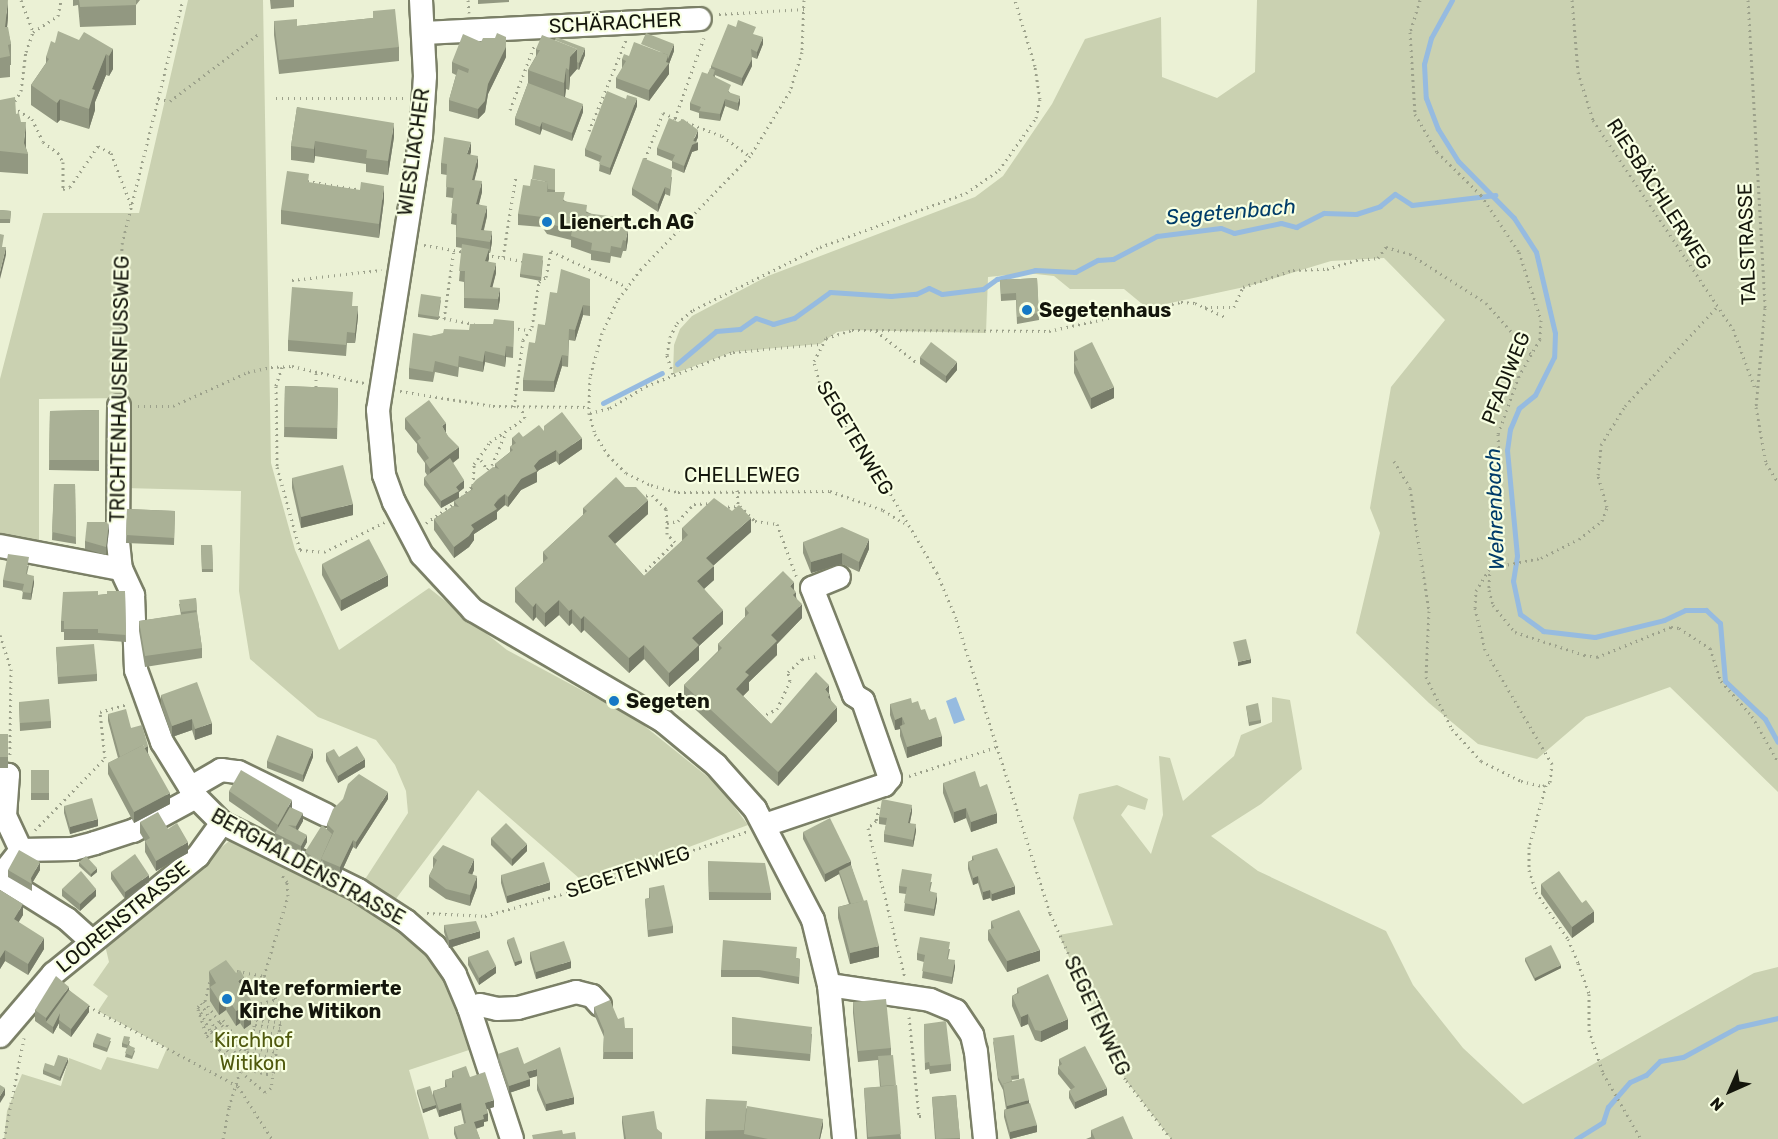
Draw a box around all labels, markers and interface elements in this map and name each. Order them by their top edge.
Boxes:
street label: SCHÄRACHER [548,8,682,38]
street label: WIESLIACHER [393,87,435,217]
street label: RIESBÄCHLERWEG [1601,114,1717,274]
street label: TALSTRASSE [1733,183,1761,305]
water label: Segetenbach [1165,194,1297,230]
place label: Lienert.ch AG [559,210,695,234]
marker: Lienert.ch AG [540,215,554,229]
street label: TRICHTENHAUSENFUSSWEG [106,255,134,523]
place label: Segetenhaus [1039,298,1171,322]
marker: Segetenhaus [1020,303,1034,317]
street label: PFADIWEG [1477,328,1535,428]
street label: SEGETENWEG [811,376,899,500]
water label: Wehrenbach [1480,447,1510,571]
street label: CHELLEWEG [684,463,800,487]
place label: Segeten [626,689,710,713]
marker: Segeten [607,694,621,708]
street label: BERGHALDENSTRASSE [207,804,409,930]
street label: SEGETENWEG [563,841,693,903]
street label: LOORENSTRASSE [52,856,194,978]
street label: SEGETENWEG [1059,952,1135,1080]
place label: Alte reformierte Kirche Witikon [239,976,402,1023]
marker: Alte reformierte Kirche Witikon [220,992,234,1006]
park label: Kirchhof Witikon [214,1029,292,1076]
north arrow [1700,1061,1760,1121]
text: N [1706,1093,1728,1115]

